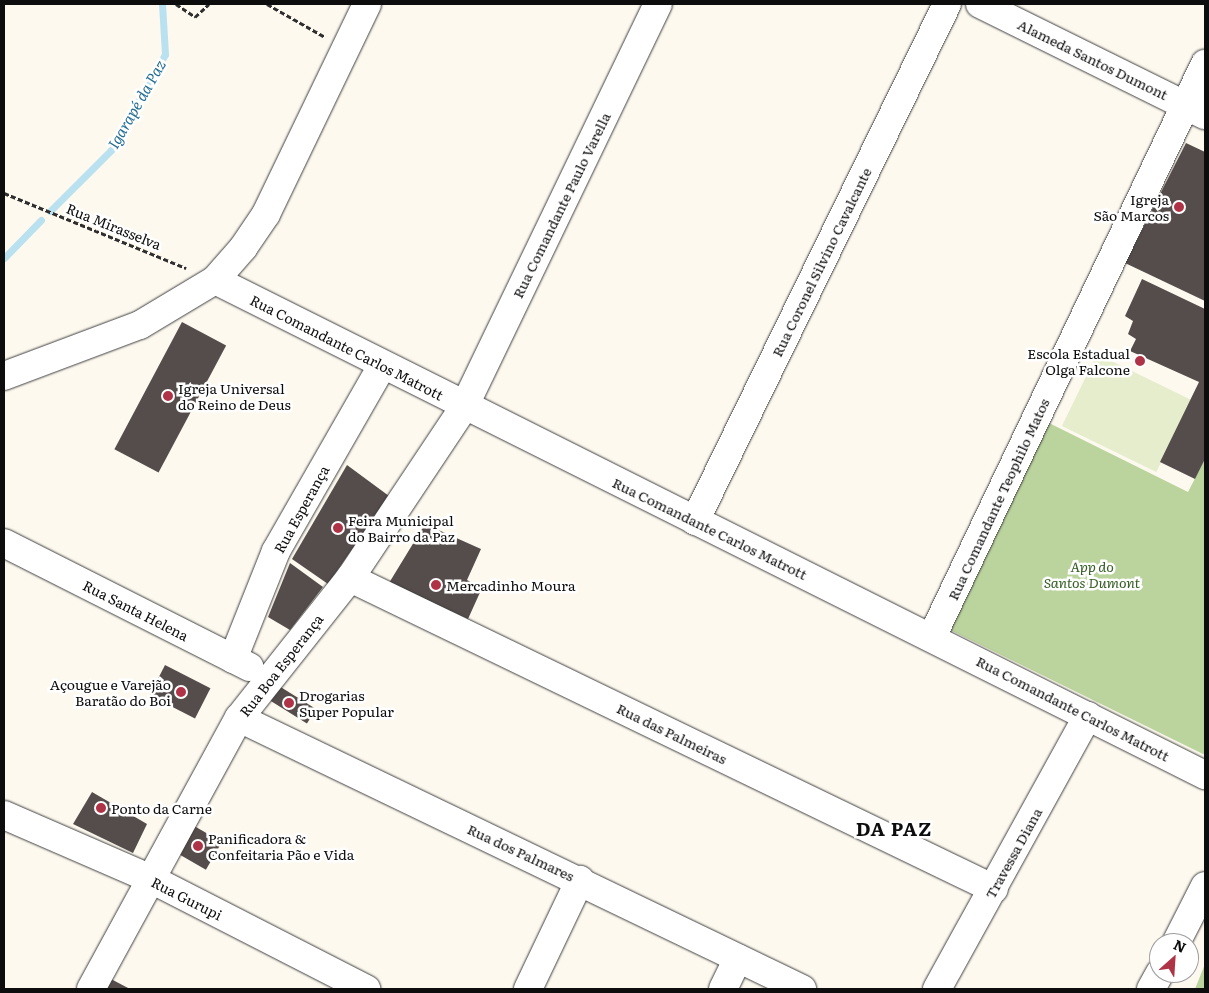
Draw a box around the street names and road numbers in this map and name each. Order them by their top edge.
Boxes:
street label: Alameda Santos Dumont [1015,15,1171,103]
street label: Rua Comandante Paulo Varella [509,109,613,301]
street label: Rua Coronel Silvino Cavalcante [768,165,874,359]
street label: Rua Mirasselva [64,199,164,253]
street label: Rua Comandante Carlos Matrott [248,291,446,403]
street label: Rua Comandante Teophilo Matos [944,395,1052,603]
street label: Rua Esperança [270,462,332,556]
street label: Rua Comandante Carlos Matrott [610,473,810,583]
street label: Rua Santa Helena [80,576,192,644]
street label: Rua Boa Esperança [236,610,326,720]
street label: Rua Comandante Carlos Matrott [974,652,1172,764]
street label: Rua das Palmeiras [614,699,730,767]
street label: Travessa Diana [981,805,1045,901]
street label: Rua dos Palmares [465,820,577,884]
street label: Rua Gurupi [149,873,225,923]

